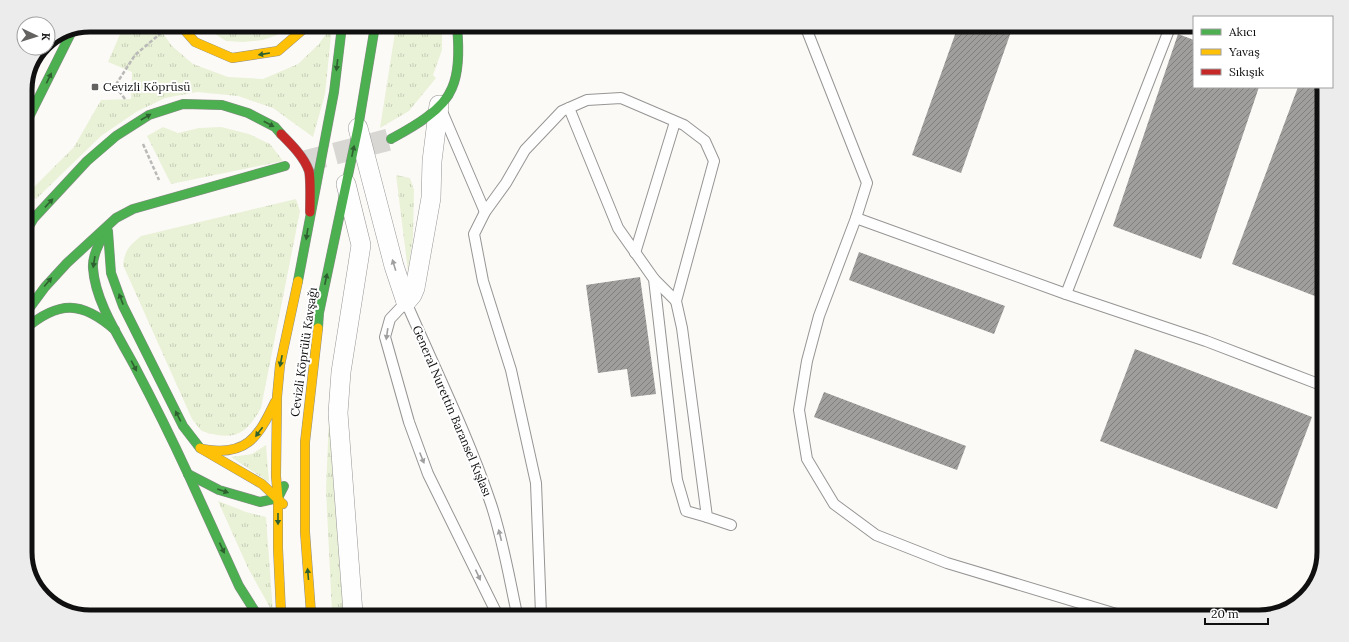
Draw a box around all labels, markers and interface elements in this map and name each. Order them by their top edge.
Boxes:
north arrow [16,16,56,56]
legend [1193,16,1333,88]
text: Akıcı [1228,24,1256,39]
text: K [39,32,53,41]
text: Yavaş [1228,44,1260,59]
one-way arrow [258,51,270,57]
one-way arrow [334,59,341,71]
text: Sıkışık [1229,64,1265,79]
one-way arrow [46,72,52,84]
place label: Cevizli Köprüsü [103,79,190,94]
marker: Cevizli Köprüsü [90,82,100,92]
one-way arrow [140,114,152,121]
one-way arrow [263,121,275,128]
one-way arrow [350,145,356,157]
one-way arrow [44,197,53,208]
one-way arrow [304,228,310,240]
one-way arrow [91,256,97,268]
one-way arrow [391,258,397,270]
one-way arrow [324,272,330,285]
one-way arrow [43,277,52,287]
street label: Cevizli Köprülü Kavşağı [287,286,320,418]
one-way arrow [117,293,123,305]
street label: General Nurettin Baransel Kışlası [410,323,495,499]
one-way arrow [384,327,390,340]
one-way arrow [277,355,283,367]
one-way arrow [131,360,137,372]
one-way arrow [175,410,181,422]
one-way arrow [255,426,263,437]
one-way arrow [419,452,425,464]
one-way arrow [218,488,230,494]
one-way arrow [275,513,281,526]
one-way arrow [496,529,502,541]
one-way arrow [219,542,225,553]
one-way arrow [305,568,312,580]
one-way arrow [475,569,481,581]
scale bar [1205,600,1268,626]
text: 20 m [1211,606,1239,621]

